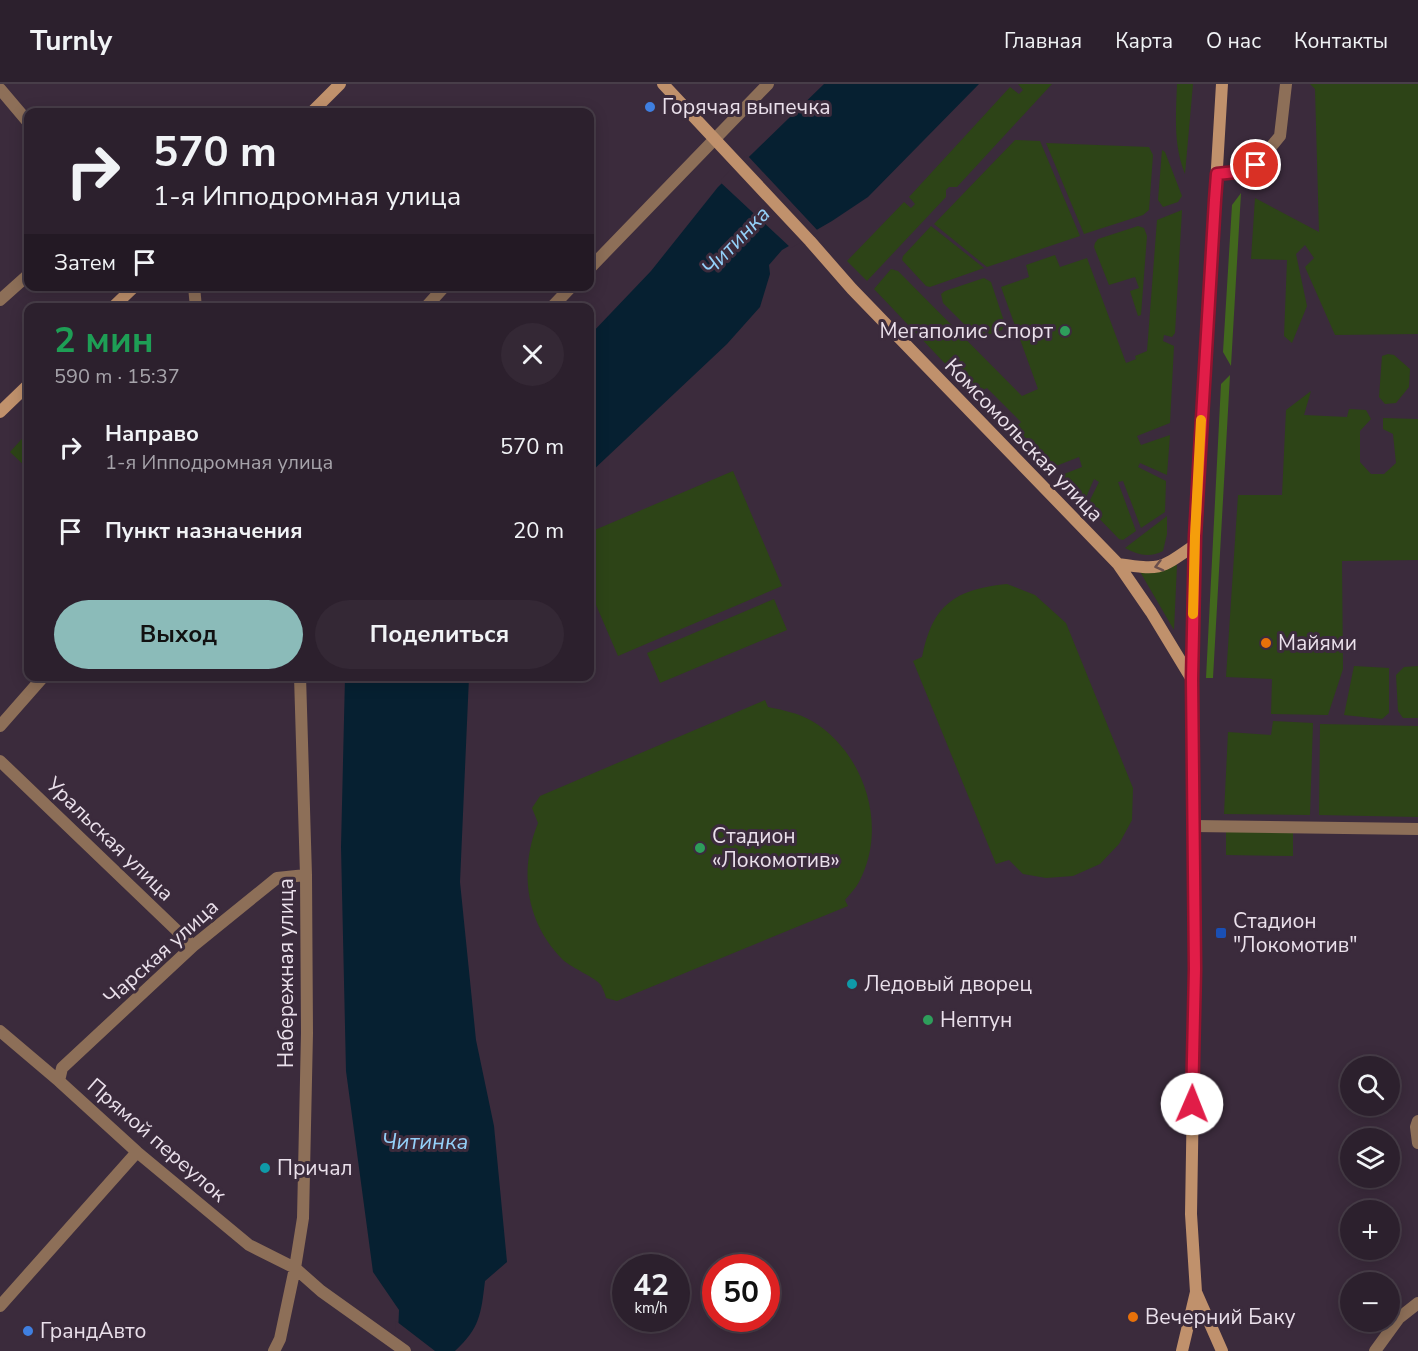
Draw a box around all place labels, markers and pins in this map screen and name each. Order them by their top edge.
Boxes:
place label: Горячая выпечка [662,93,831,121]
marker: Горячая выпечка [643,100,657,114]
pin [1230,139,1281,190]
place label: Мегаполис Спорт [880,317,1054,345]
marker: Мегаполис Спорт [1058,324,1072,338]
place label: Майями [1278,629,1357,657]
marker: Майями [1259,636,1273,650]
place label: Стадион «Локомотив» [712,822,840,874]
marker: Стадион «Локомотив» [693,841,707,855]
place label: Стадион "Локомотив" [1233,907,1358,959]
marker: Стадион "Локомотив" [1214,926,1228,940]
place label: Ледовый дворец [864,970,1032,998]
marker: Ледовый дворец [845,977,859,991]
place label: Нептун [940,1006,1012,1034]
marker: Нептун [921,1013,935,1027]
place label: Причал [277,1154,353,1182]
marker: Причал [258,1161,272,1175]
place label: Вечерний Баку [1145,1303,1296,1331]
marker: Вечерний Баку [1126,1310,1140,1324]
place label: ГрандАвто [40,1317,146,1345]
marker: ГрандАвто [21,1324,35,1338]

